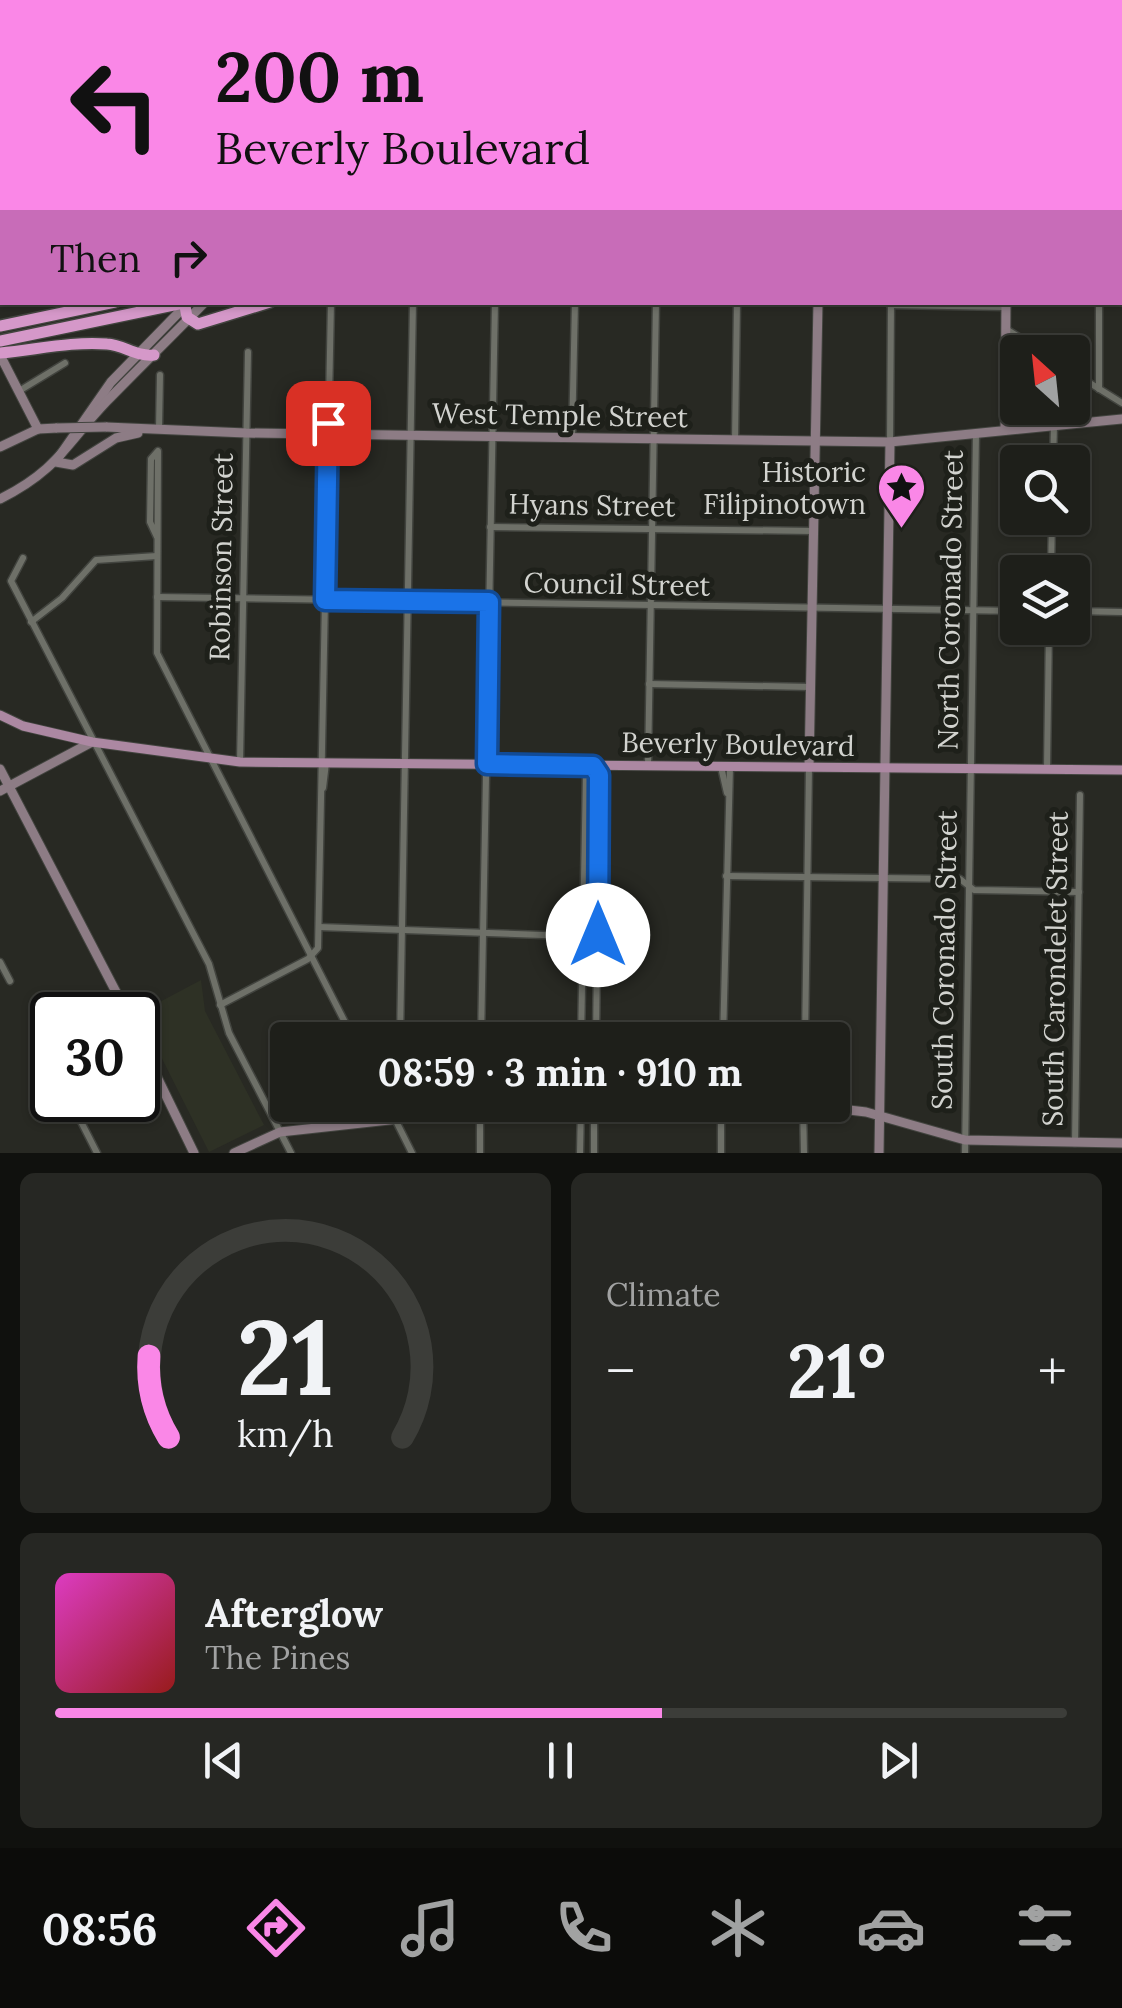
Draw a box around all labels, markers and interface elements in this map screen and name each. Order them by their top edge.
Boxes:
text: 200 m [215,32,424,121]
icon: left [50,40,180,170]
text: Beverly Boulevard [215,119,590,176]
icon: right [161,230,216,285]
text: Then [50,234,141,282]
north arrow [1000,335,1090,425]
map controls [1000,335,1090,645]
pin [286,381,371,466]
street label: West Temple Street [432,395,689,435]
icon: arrive [301,396,356,451]
button: search [1000,445,1090,535]
street label: North Coronado Street [929,449,971,750]
street label: Robinson Street [201,453,241,661]
place label: Historic Filipinotown [703,454,866,522]
place icon: Historic Filipinotown [875,462,927,530]
street label: Hyans Street [508,486,676,524]
button: layers [1000,555,1090,645]
street label: Council Street [523,564,711,604]
street label: Beverly Boulevard [621,724,855,764]
street label: South Coronado Street [923,810,965,1110]
street label: South Carondelet Street [1034,811,1076,1127]
position arrow [546,883,650,987]
speed limit sign: 30 [30,992,160,1122]
text: 08:59 · 3 min · 910 m [378,1048,742,1096]
text: Climate [606,1274,721,1315]
text: 21 [237,1290,334,1423]
text: 21° [787,1323,886,1419]
text: − [606,1336,635,1406]
text: + [1038,1336,1067,1406]
text: km/h [237,1411,334,1457]
text: Afterglow [205,1589,383,1637]
text: The Pines [205,1637,350,1678]
icon: previous [196,1733,251,1788]
icon: pause [533,1733,588,1788]
icon: next [871,1733,926,1788]
icon: directions [241,1893,311,1963]
icon: music [395,1893,465,1963]
icon: phone [549,1893,619,1963]
icon: climate [703,1893,773,1963]
icon: car [856,1893,926,1963]
icon: filters [1010,1893,1080,1963]
text: 08:56 [42,1900,158,1957]

